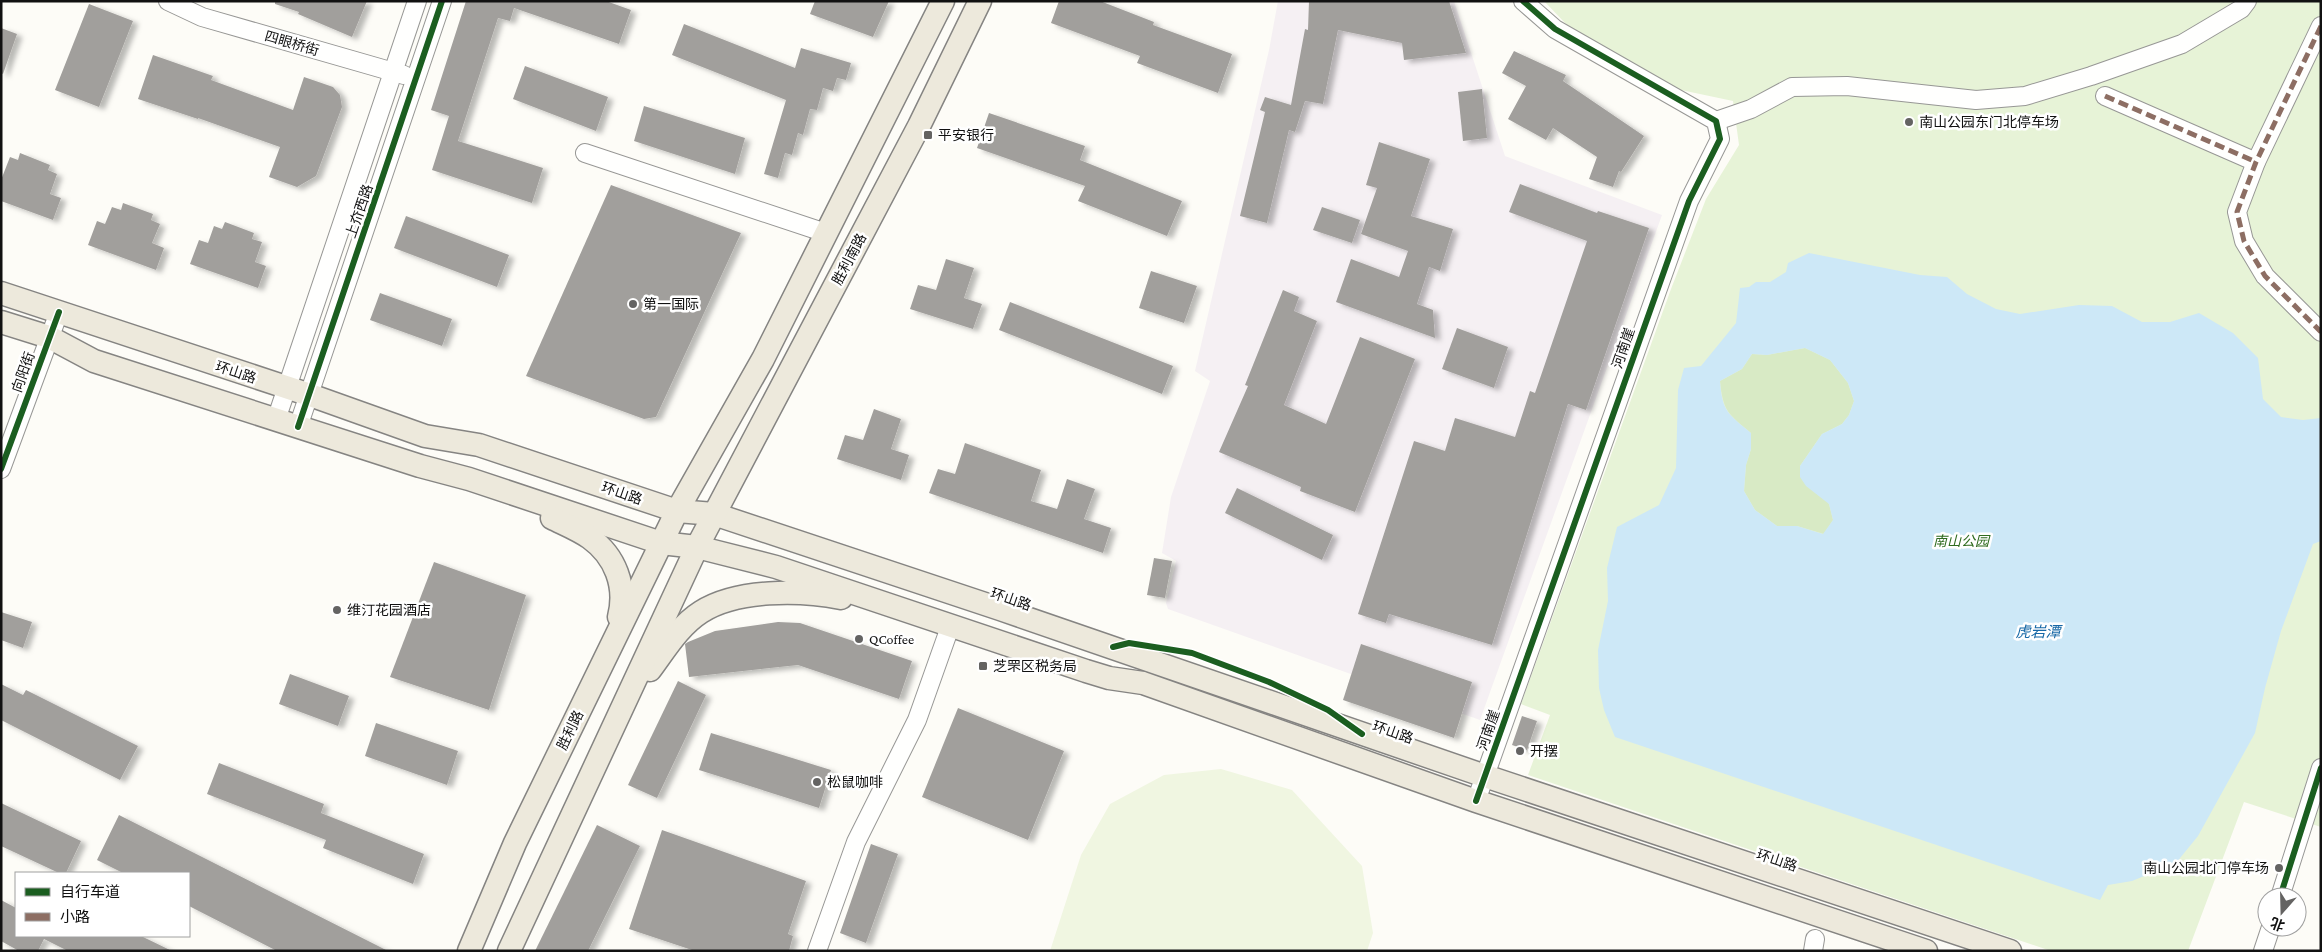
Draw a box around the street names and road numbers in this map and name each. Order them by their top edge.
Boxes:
street label: 四眼桥街 [263,28,321,58]
street label: 上夼西路 [342,182,376,240]
street label: 胜利南路 [829,231,869,287]
street label: 河南崖 [1609,326,1637,370]
street label: 向阳街 [8,350,38,394]
street label: 环山路 [214,358,258,386]
street label: 环山路 [600,479,644,507]
street label: 环山路 [989,585,1033,613]
street label: 胜利路 [554,708,586,752]
street label: 河南崖 [1474,708,1502,752]
street label: 环山路 [1371,718,1415,746]
street label: 环山路 [1755,846,1799,874]

